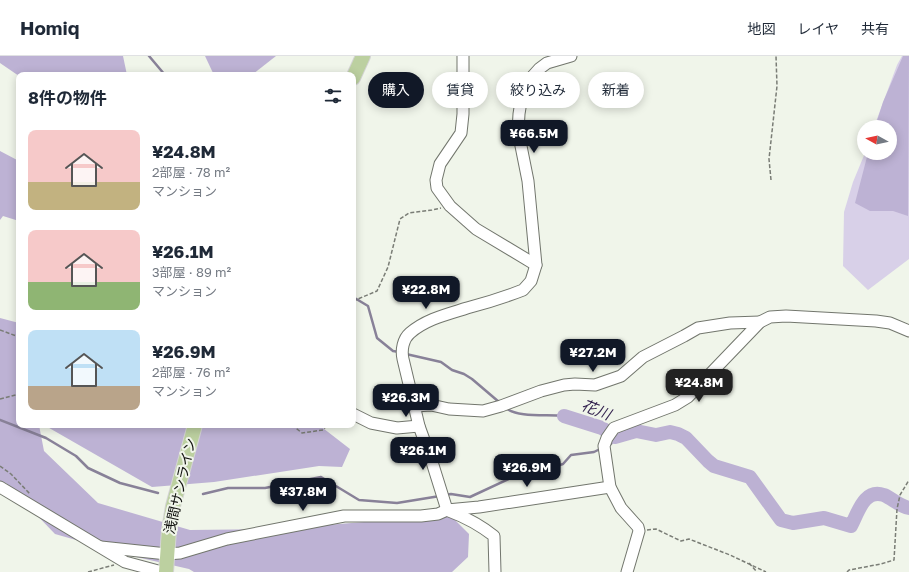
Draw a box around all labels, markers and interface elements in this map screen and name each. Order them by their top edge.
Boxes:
text: Homiq [20,16,79,39]
text: 地図 [747,20,775,37]
text: レイヤ [797,20,839,37]
text: 共有 [861,20,889,37]
chip: 購入 [368,72,424,108]
chip: 賃貸 [432,72,488,108]
chip: 絞り込み [496,72,580,108]
chip: 新着 [588,72,644,108]
icon: filters [322,85,344,107]
text: 8件の物件 [28,87,107,108]
pin: ¥66.5M [501,120,567,154]
north arrow [857,120,897,160]
map controls [857,120,897,160]
text: ¥66.5M [510,125,558,141]
text: ¥24.8M [152,141,216,162]
icon: home [60,146,108,194]
text: 2部屋 · 78 m² [152,164,230,180]
text: マンション [152,183,217,199]
text: ¥26.1M [152,241,214,262]
icon: home [60,246,108,294]
text: 3部屋 · 89 m² [152,264,231,280]
pin: ¥22.8M [393,276,459,310]
text: ¥22.8M [402,281,450,297]
text: マンション [152,283,217,299]
pin: ¥27.2M [560,339,626,373]
text: ¥26.9M [152,341,216,362]
text: ¥27.2M [569,344,617,360]
icon: home [60,346,108,394]
text: 2部屋 · 76 m² [152,364,230,380]
pin: ¥24.8M [666,369,732,403]
text: ¥24.8M [675,374,723,390]
text: マンション [152,383,217,399]
pin: ¥26.3M [373,384,439,418]
text: ¥26.3M [382,389,430,405]
water label: 花川 [579,395,615,424]
street label: 浅間サンライン [160,436,199,536]
pin: ¥26.1M [390,437,456,471]
text: ¥26.1M [399,442,447,458]
pin: ¥26.9M [494,454,560,488]
text: ¥26.9M [503,459,551,475]
pin: ¥37.8M [270,478,336,512]
text: ¥37.8M [279,483,327,499]

